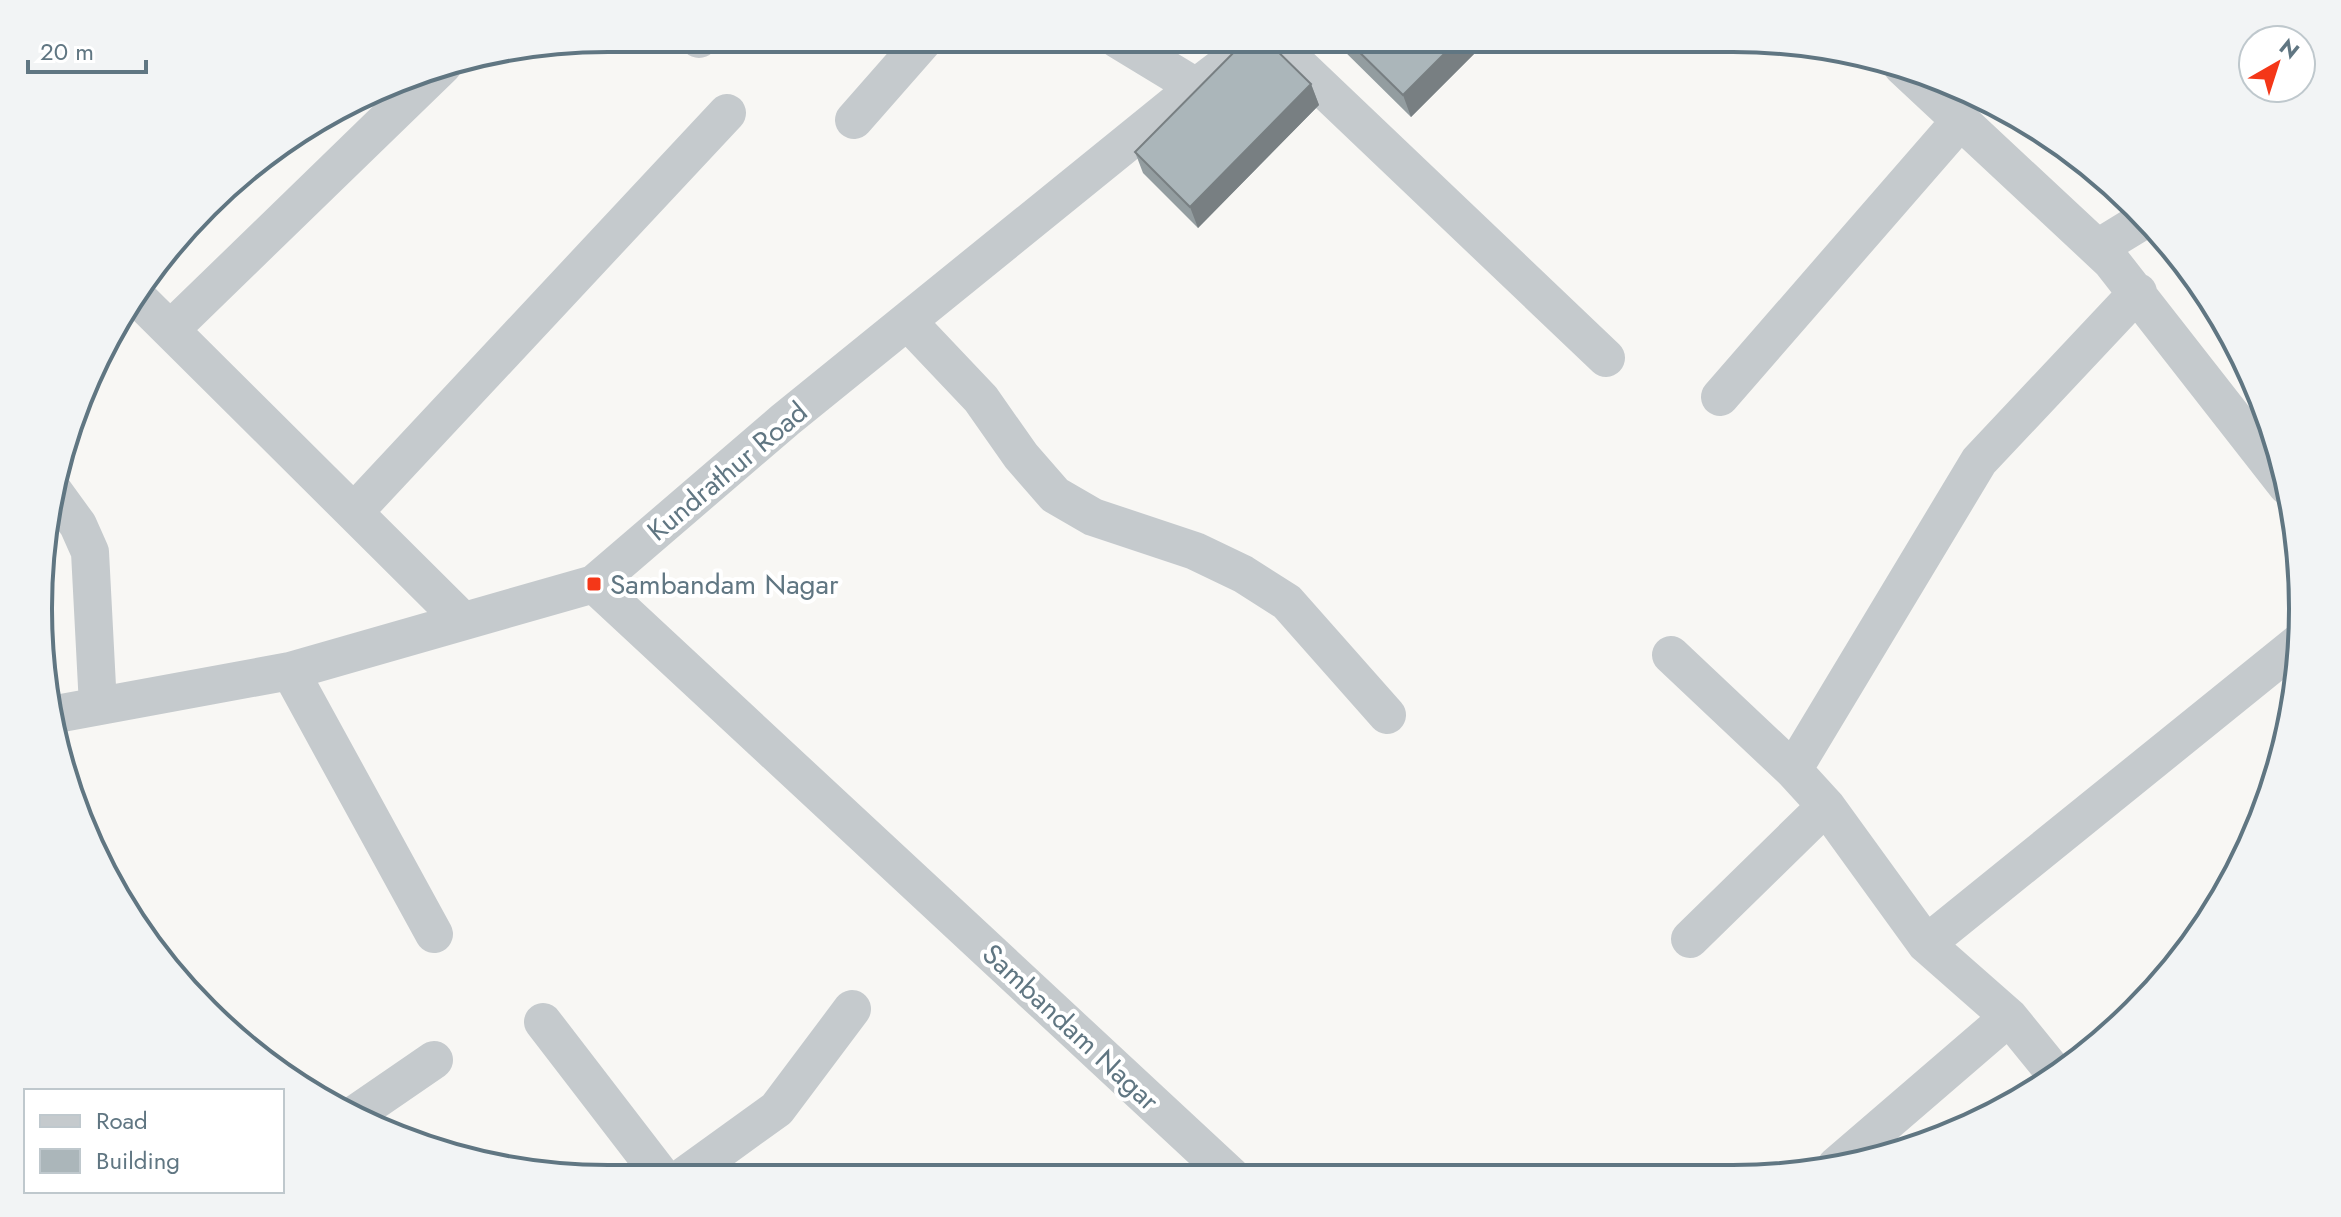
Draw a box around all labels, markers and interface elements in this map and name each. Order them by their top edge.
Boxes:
scale bar [28,24,146,74]
north arrow [2237,24,2317,104]
text: N [2273,31,2306,66]
text: 20 m [40,34,94,69]
street label: Kundrathur Road [638,392,816,551]
place label: Sambandam Nagar [610,564,839,605]
marker: Sambandam Nagar [585,575,603,593]
street label: Sambandam Nagar [973,934,1169,1121]
legend [24,1089,284,1193]
text: Road [96,1103,148,1138]
text: Building [96,1143,180,1178]

